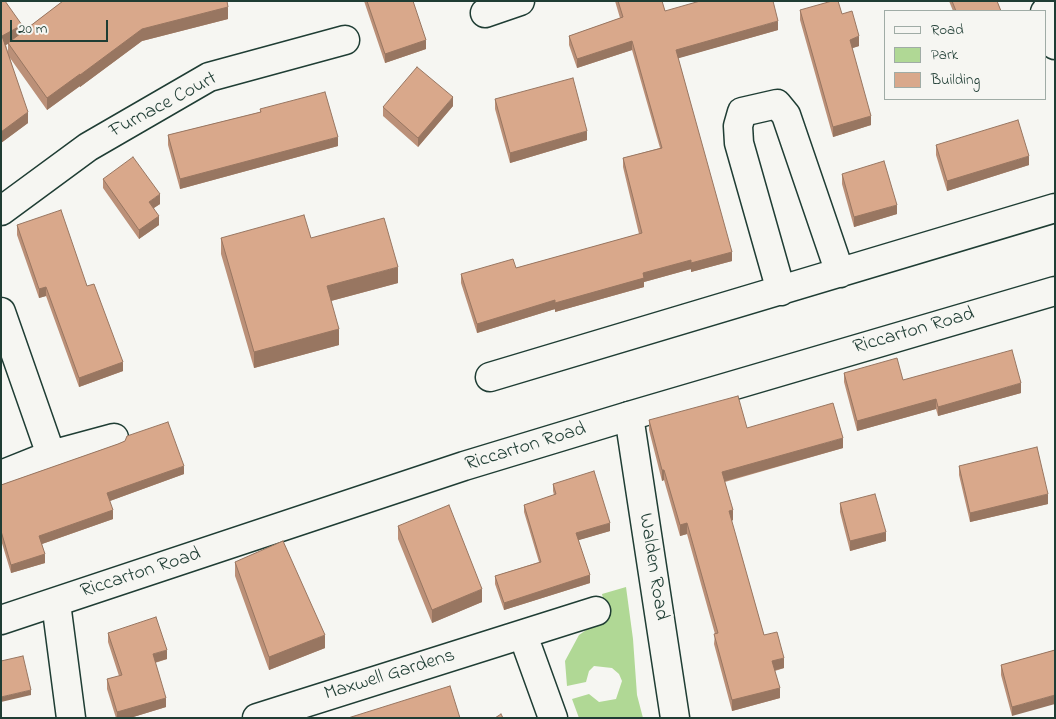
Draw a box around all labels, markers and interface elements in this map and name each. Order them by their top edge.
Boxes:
scale bar [12,10,110,42]
legend [884,10,1046,100]
text: 20 m [18,18,47,40]
text: Road [931,19,964,41]
text: Park [931,44,958,66]
street label: Furnace Court [106,68,222,144]
text: Building [931,69,980,91]
street label: Riccarton Road [851,303,977,361]
street label: Riccarton Road [463,418,589,478]
street label: Walden Road [632,512,672,622]
street label: Riccarton Road [78,543,204,605]
street label: Maxwell Gardens [322,645,458,707]

